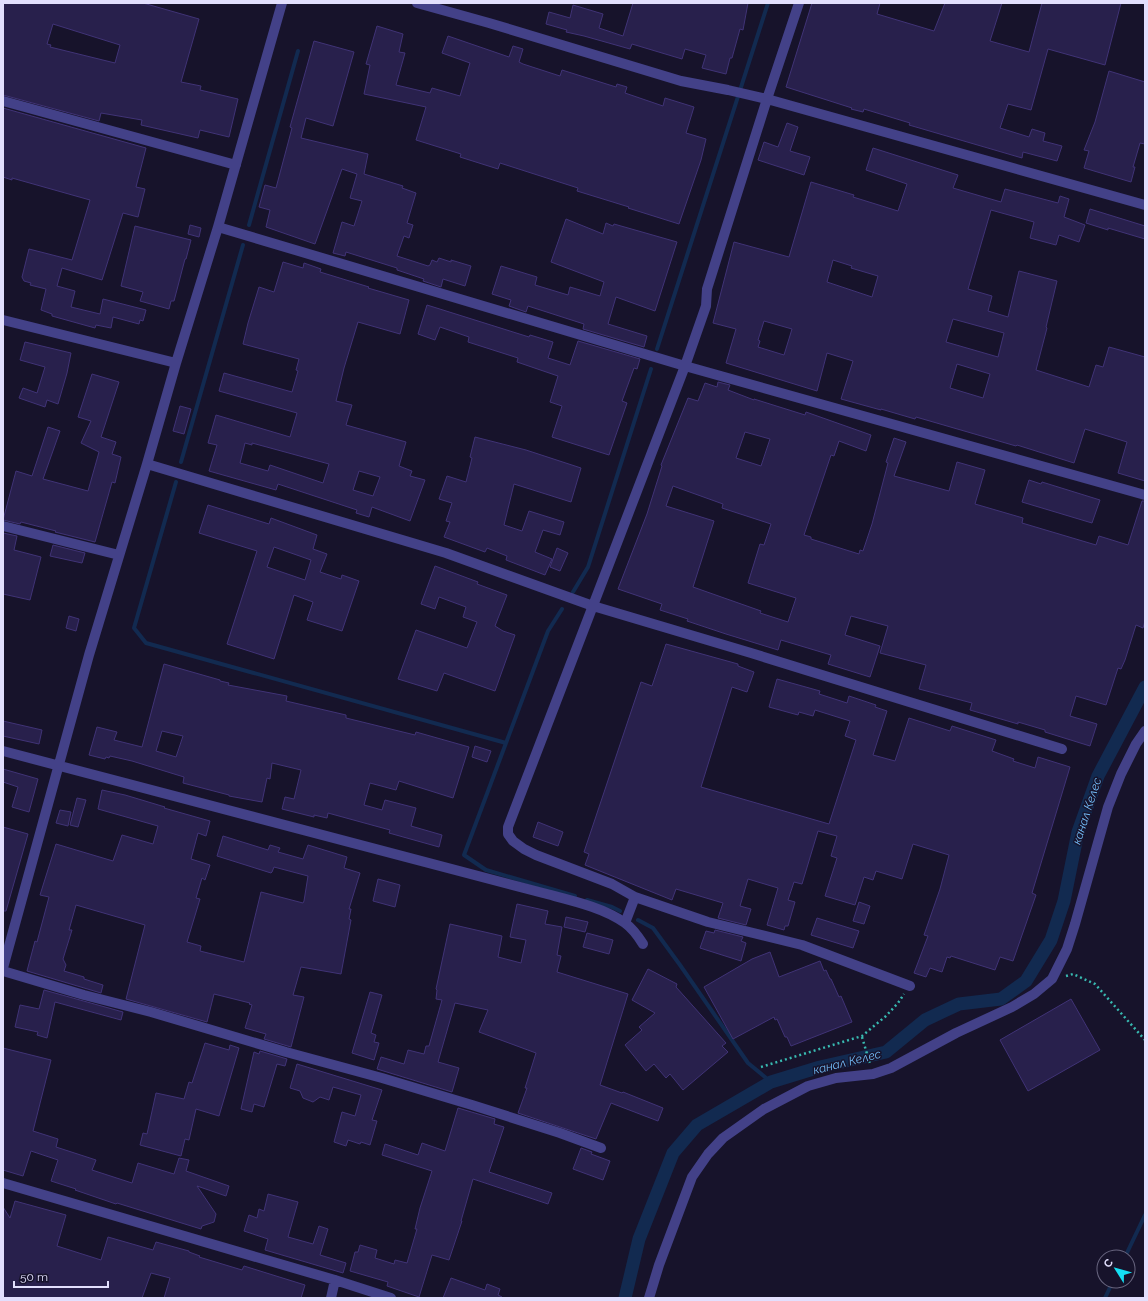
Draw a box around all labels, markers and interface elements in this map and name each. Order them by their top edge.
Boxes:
water label: канал Келес [1070,775,1105,846]
water label: канал Келес [812,1047,883,1077]
north arrow [1096,1249,1136,1289]
text: С [1101,1256,1116,1270]
scale bar [14,1263,108,1289]
text: 50 m [20,1270,48,1284]

